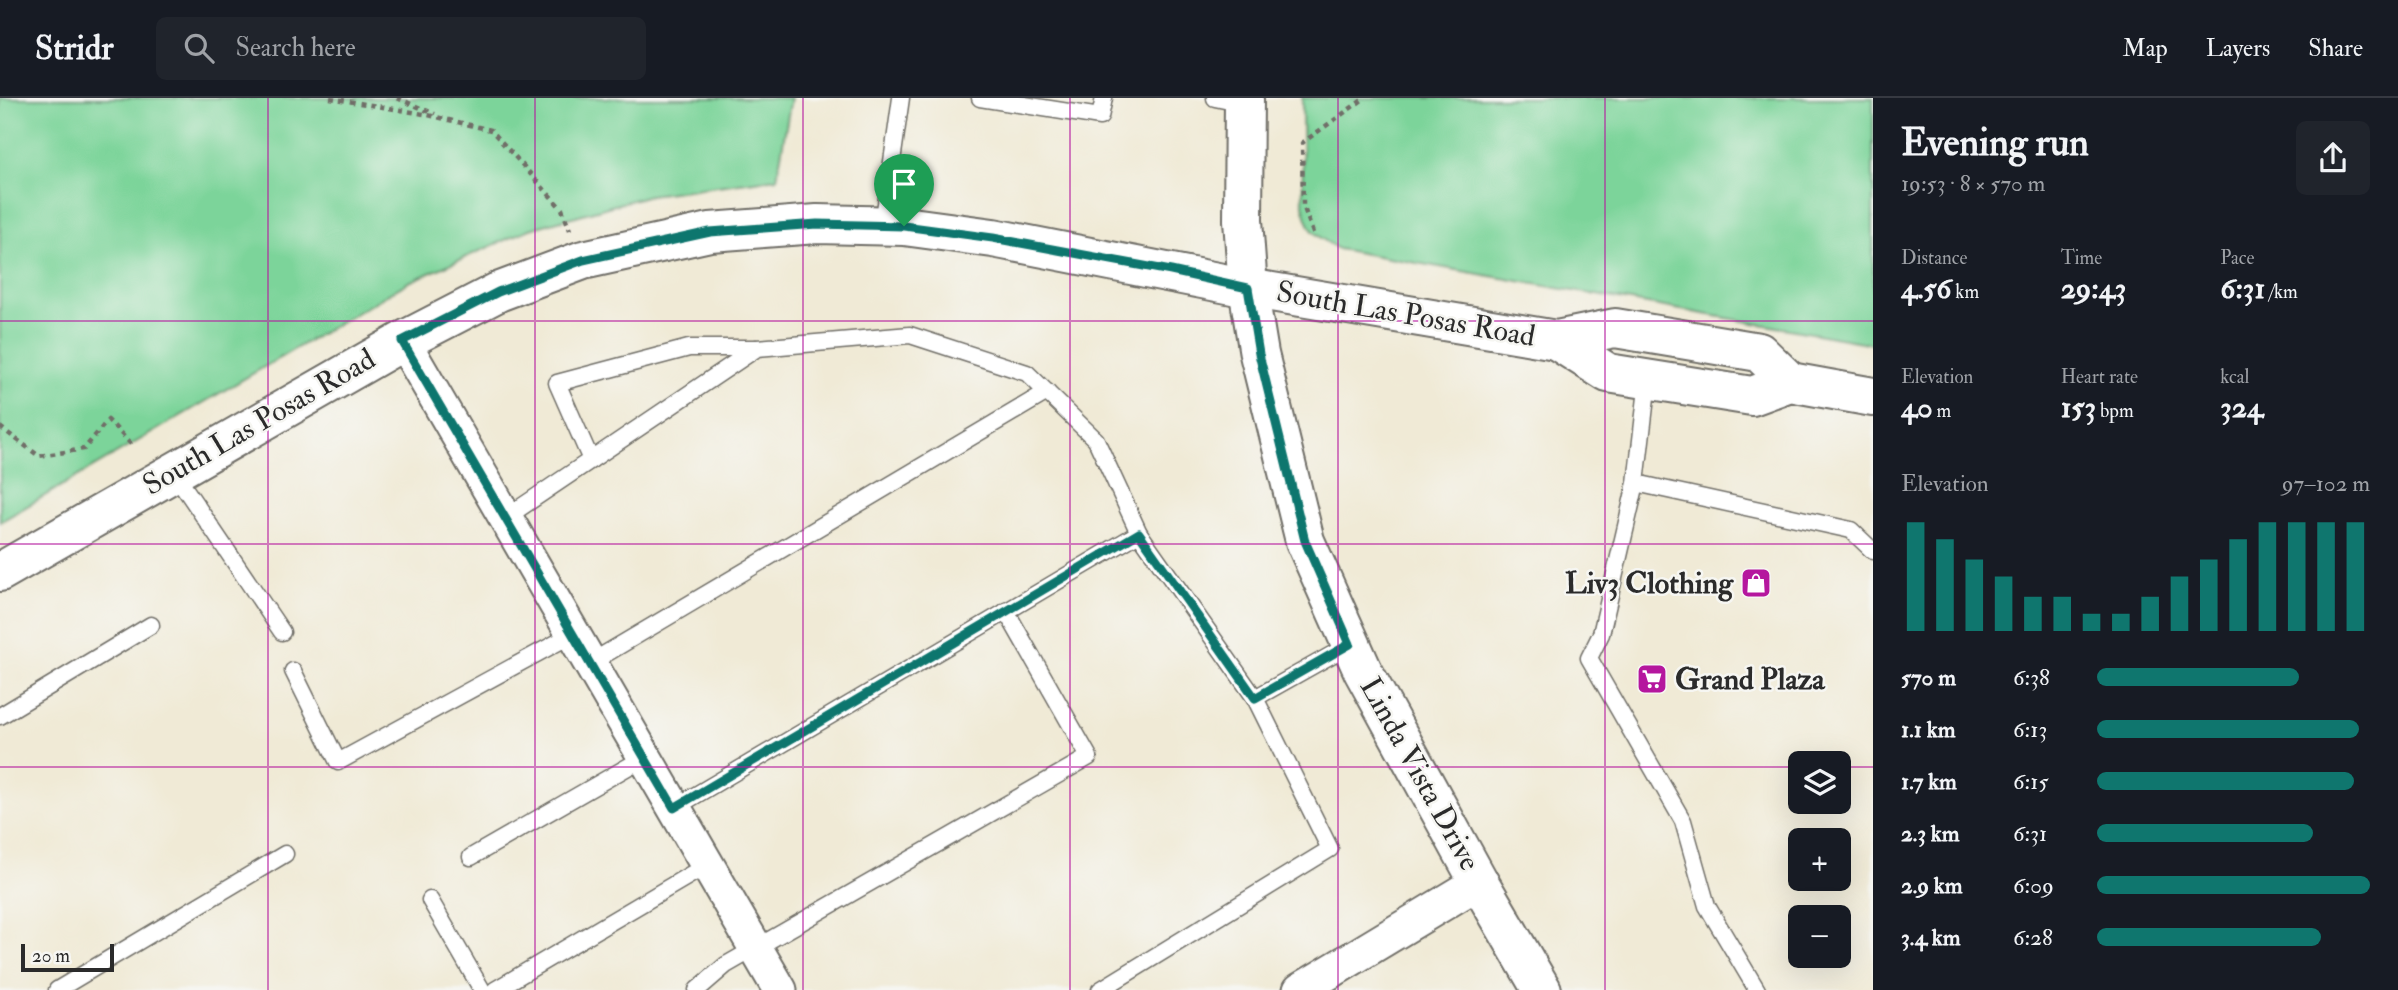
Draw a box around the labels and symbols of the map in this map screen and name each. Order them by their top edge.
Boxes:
pin [874,154,934,226]
street label: South Las Posas Road [1274,273,1538,355]
street label: South Las Posas Road [136,340,382,504]
place label: Liv3 Clothing [1565,565,1734,602]
shop icon: Liv3 Clothing [1739,566,1773,600]
place label: Grand Plaza [1675,661,1826,698]
supermarket icon: Grand Plaza [1635,662,1669,696]
street label: Linda Vista Drive [1352,671,1488,877]
scale bar [21,941,114,973]

